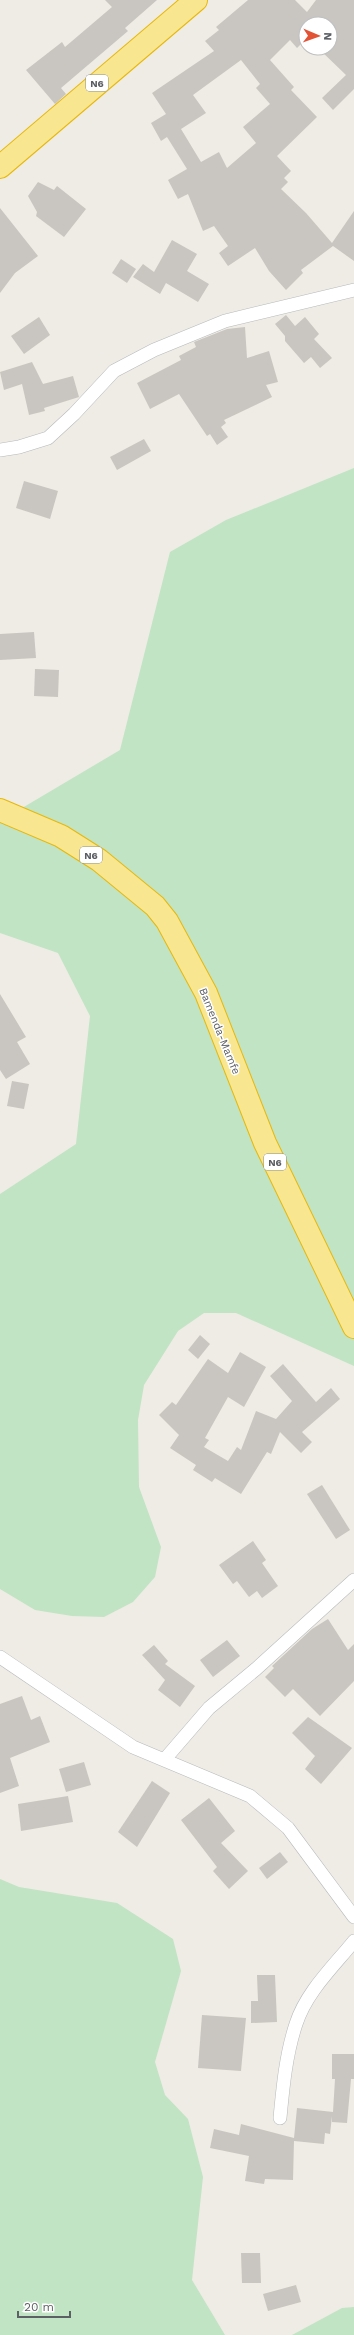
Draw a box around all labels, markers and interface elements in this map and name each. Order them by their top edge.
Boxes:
north arrow [298,16,338,56]
text: N [321,32,334,41]
road number: N6 [86,75,108,91]
road number: N6 [80,847,102,863]
street label: Bamenda-Mamfe [196,986,243,1076]
road number: N6 [264,1154,286,1170]
scale bar [18,2293,70,2319]
text: 20 m [24,2300,54,2314]

